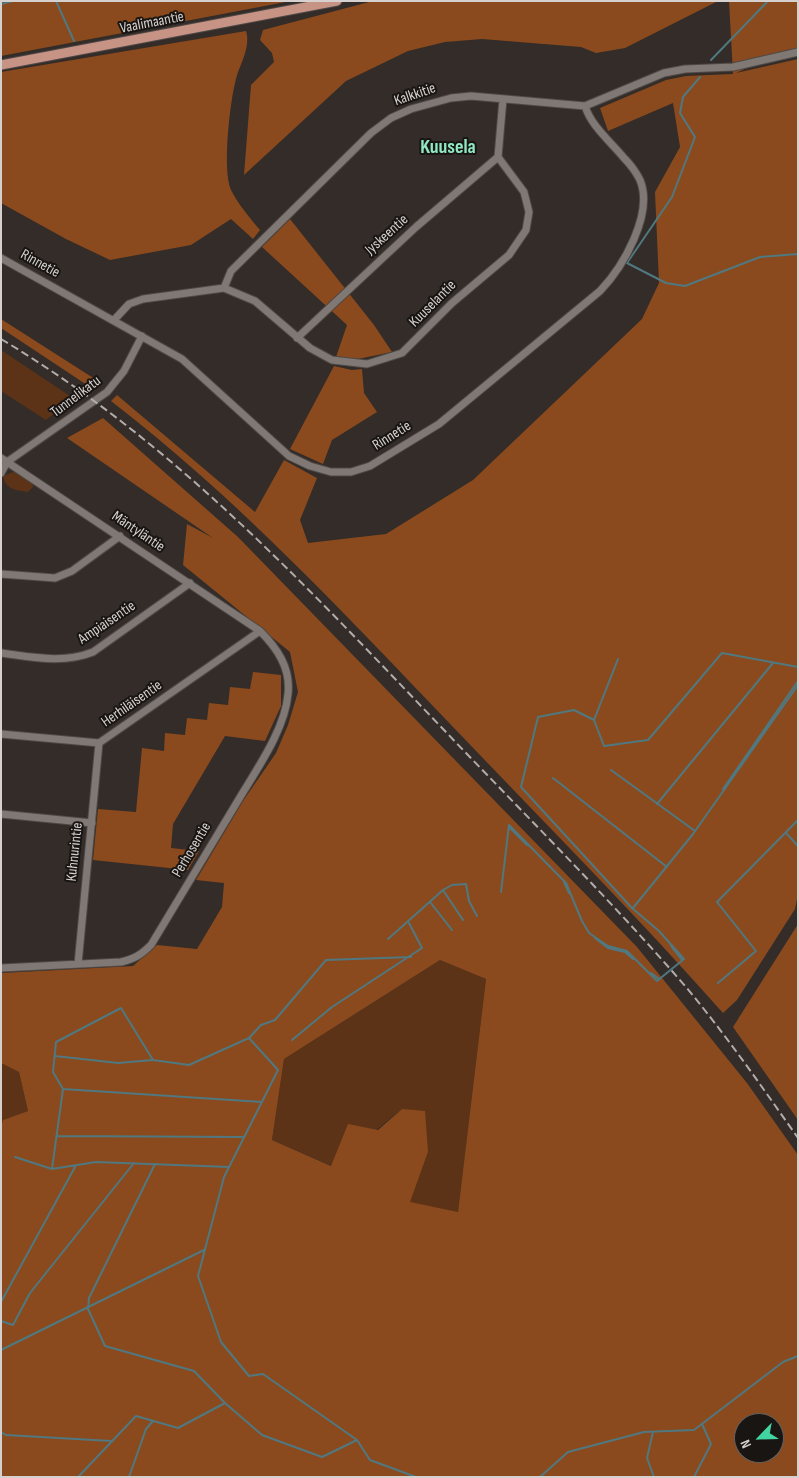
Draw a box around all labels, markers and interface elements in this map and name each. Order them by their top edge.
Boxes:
street label: Vaalimaantie [118,8,186,38]
street label: Kalkkitie [392,80,438,110]
district label: Kuusela [420,136,476,160]
street label: Jyskeentie [362,211,412,259]
street label: Rinnetie [17,246,63,282]
street label: Kuuselantie [406,277,460,331]
street label: Tunnelikatu [47,372,105,422]
street label: Rinnetie [369,417,415,455]
street label: Mäntyläntie [108,508,168,556]
street label: Ampiaisentie [75,597,139,649]
street label: Herhiläisentie [98,677,166,731]
street label: Perhosentie [169,819,215,881]
street label: Kuhnurintie [63,822,87,882]
north arrow [734,1413,784,1463]
text: N [736,1437,755,1451]

